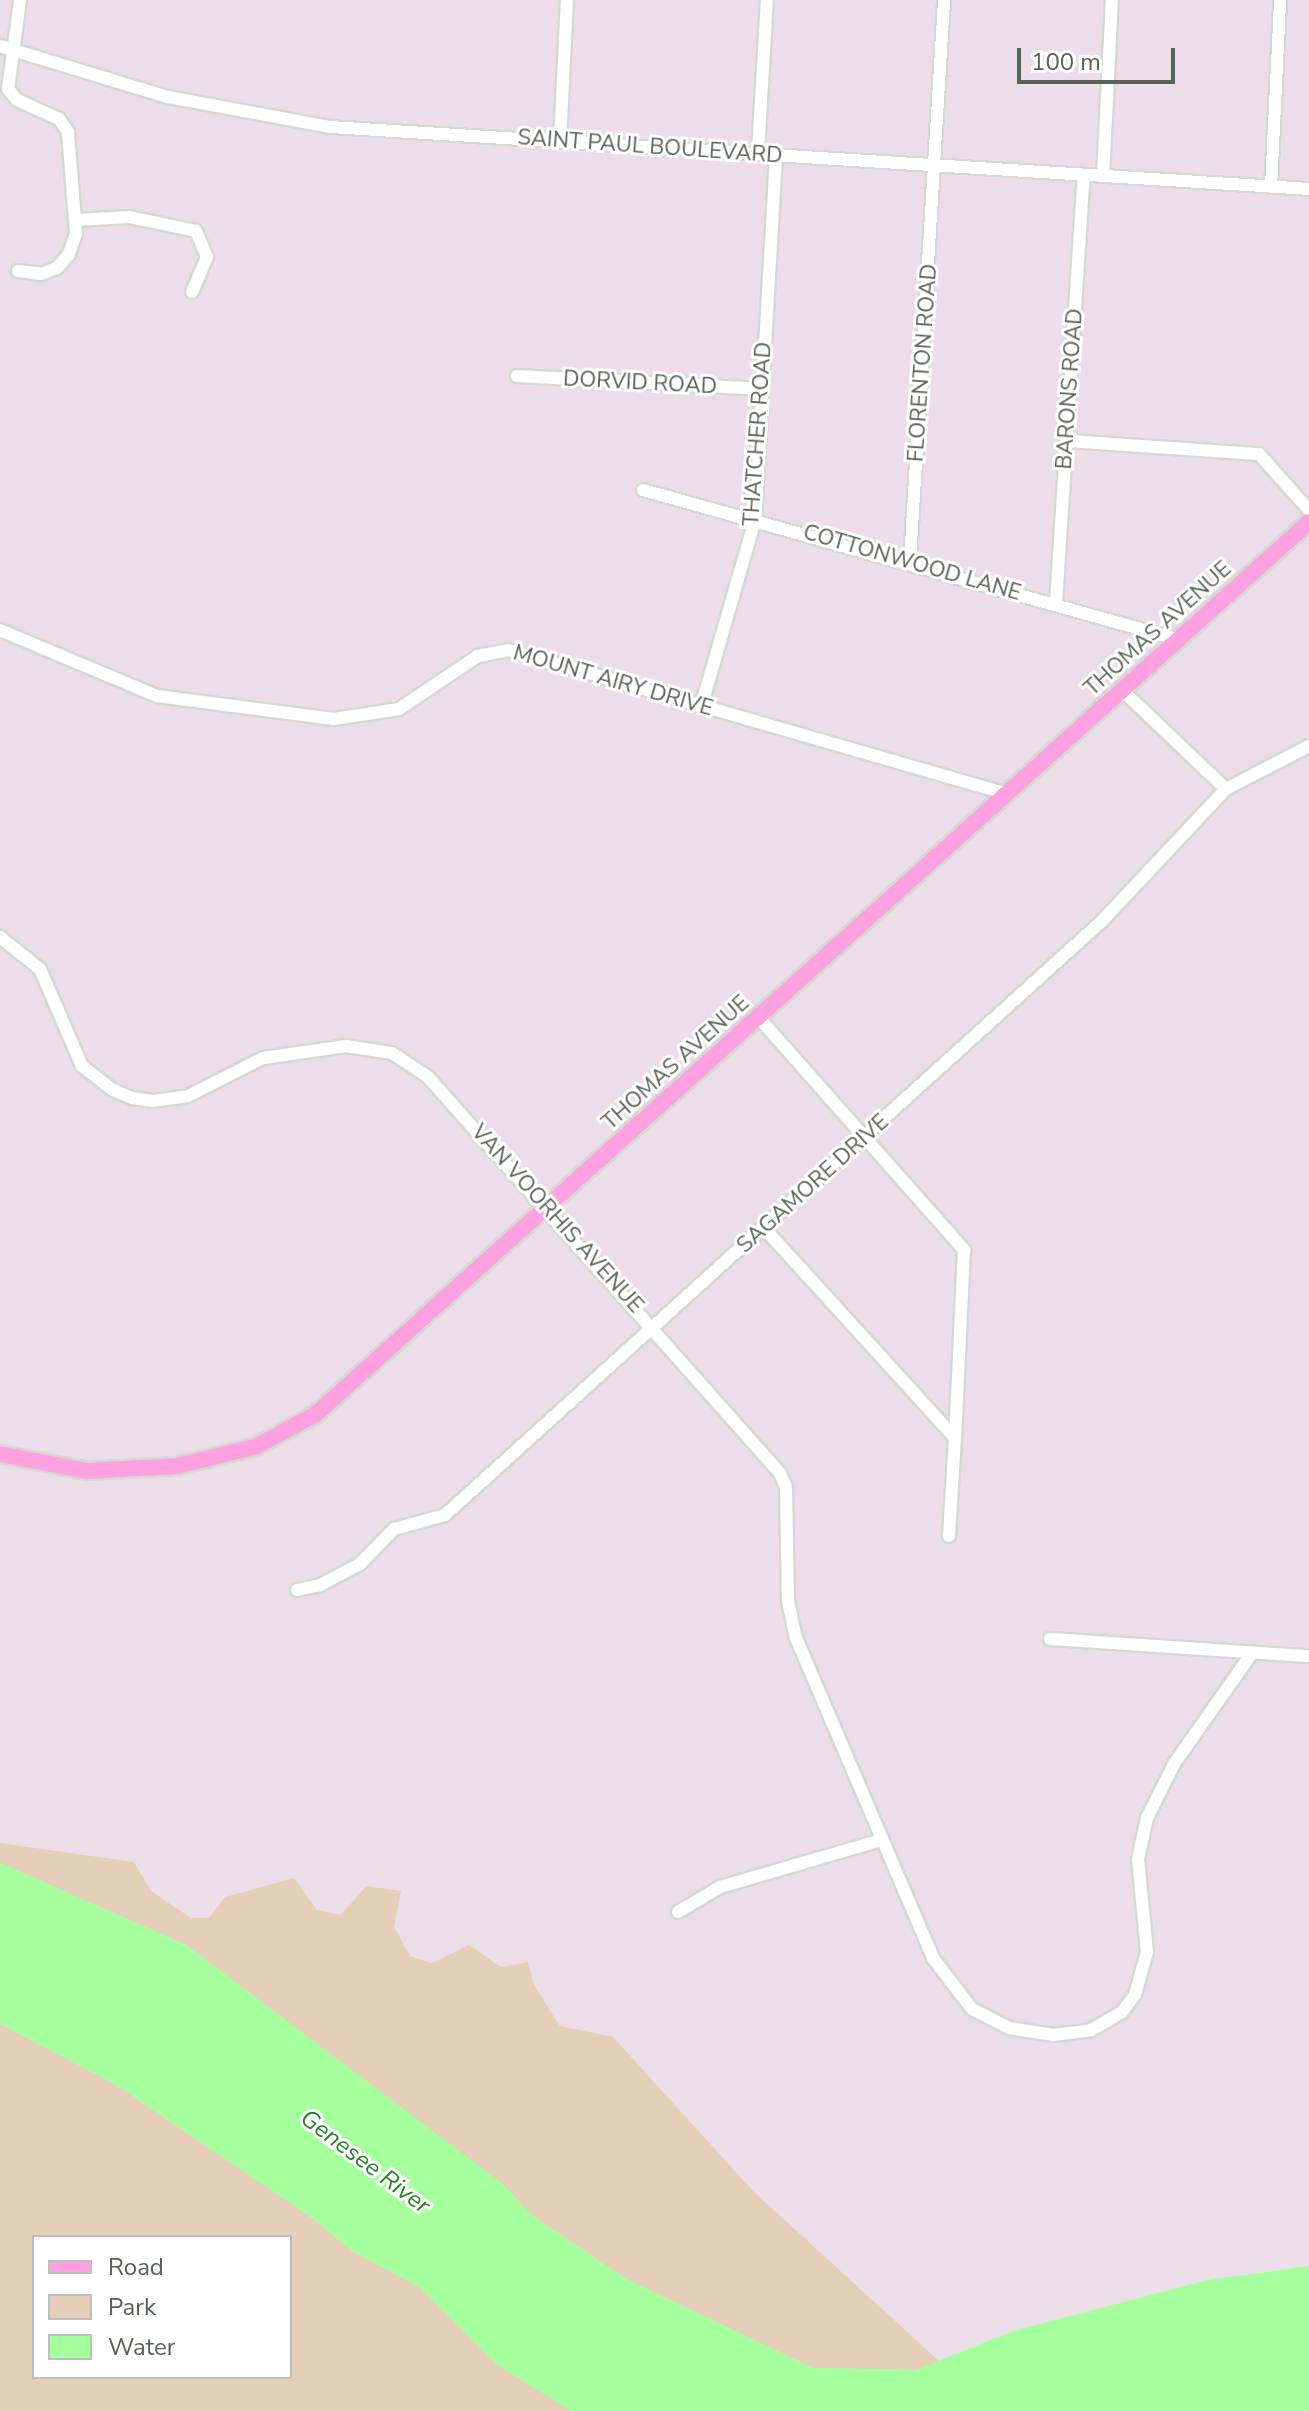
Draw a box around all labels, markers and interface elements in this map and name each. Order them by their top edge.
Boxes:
scale bar [1021,32,1179,82]
text: 100 m [1031,46,1101,78]
street label: SAINT PAUL BOULEVARD [517,125,783,169]
street label: FLORENTON ROAD [903,263,943,463]
street label: BARONS ROAD [1051,308,1089,470]
street label: THATCHER ROAD [738,341,778,527]
street label: DORVID ROAD [562,366,718,400]
street label: COTTONWOOD LANE [800,519,1024,607]
street label: THOMAS AVENUE [1079,556,1237,702]
street label: MOUNT AIRY DRIVE [510,640,716,722]
street label: THOMAS AVENUE [597,990,755,1136]
street label: SAGAMORE DRIVE [732,1109,894,1259]
street label: VAN VOORHIS AVENUE [465,1119,649,1319]
water label: Genesee River [294,2104,436,2220]
legend [32,2235,292,2379]
text: Road [108,2251,164,2283]
text: Park [108,2291,156,2323]
text: Water [108,2331,175,2363]

